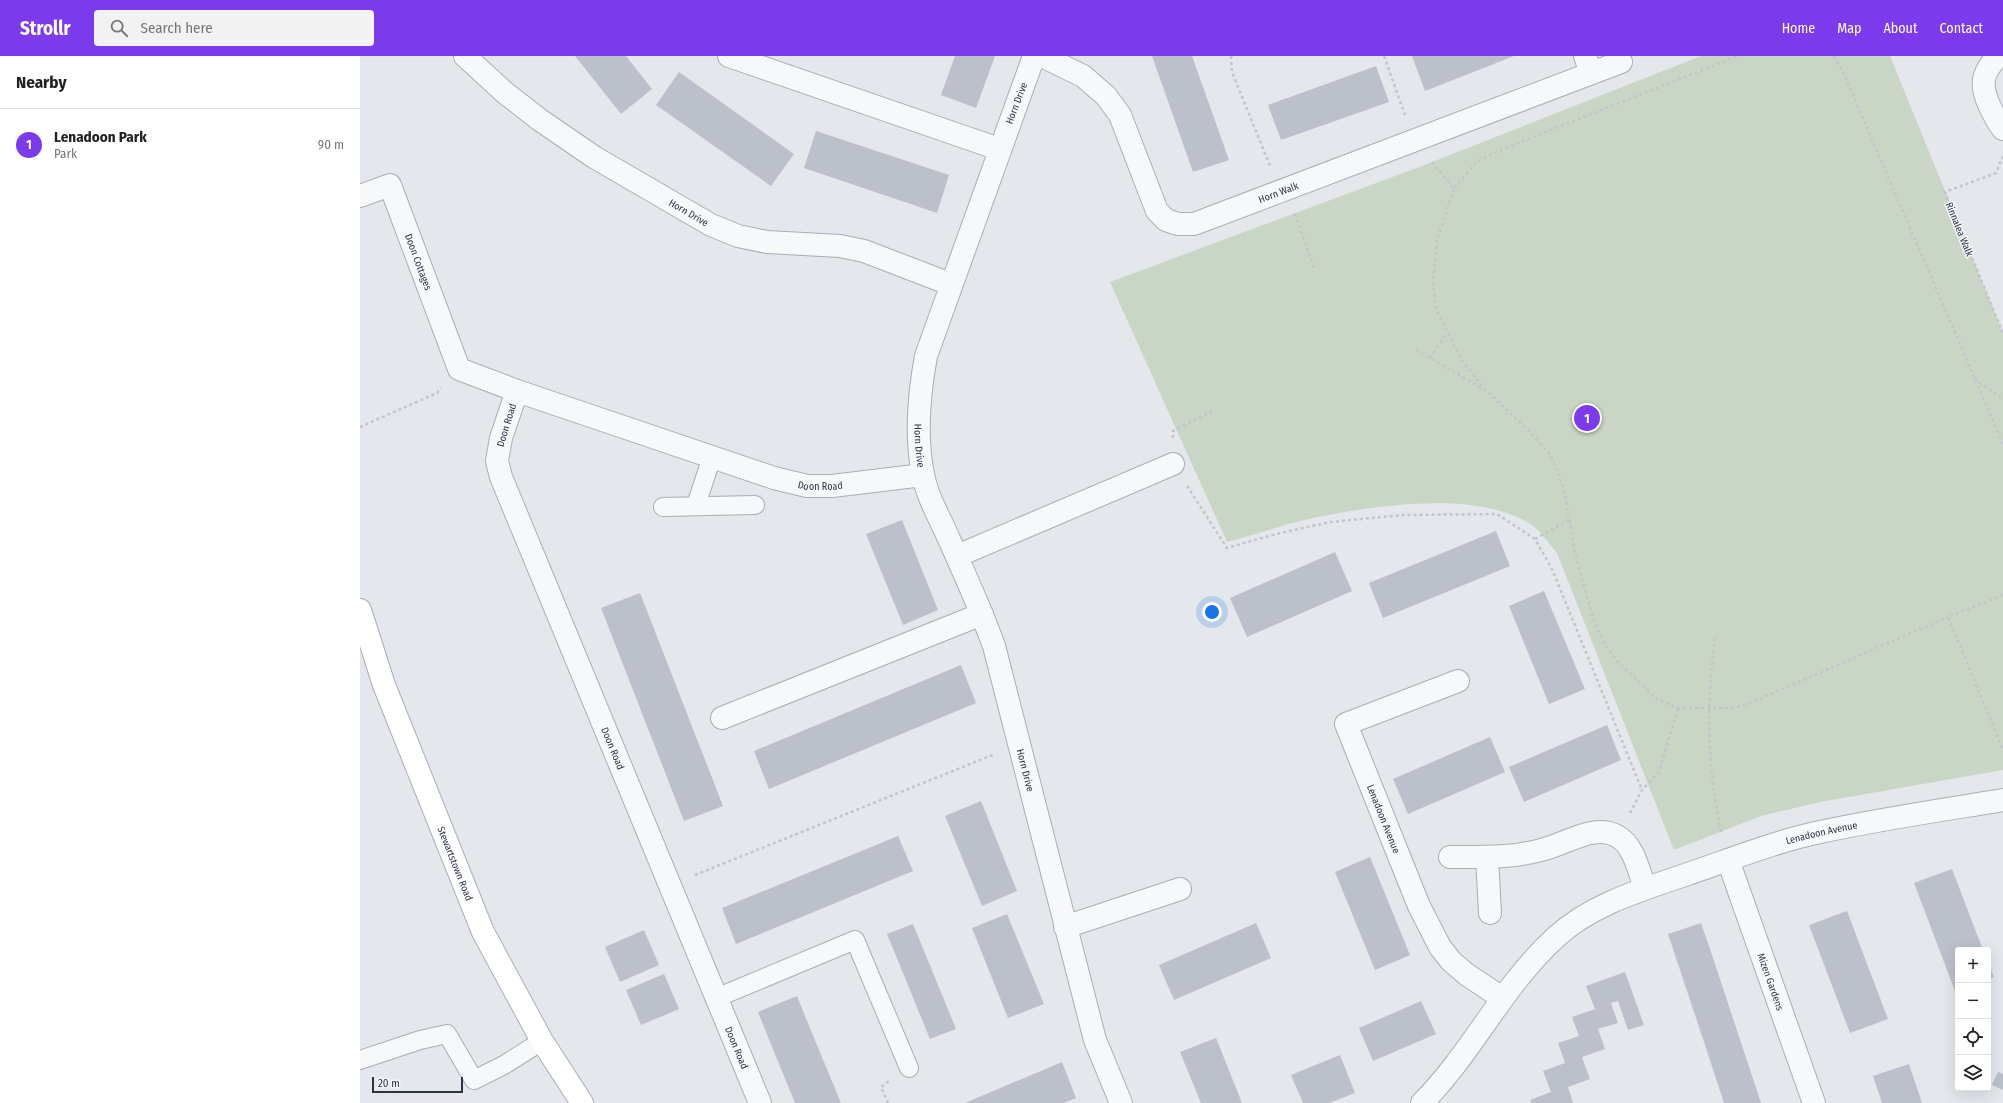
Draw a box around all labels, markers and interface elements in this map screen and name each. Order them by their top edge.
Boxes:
search box [94,10,374,46]
text: Strollr [20,17,70,40]
icon: search [108,17,130,39]
text: Search here [140,19,213,37]
text: Home [1782,20,1815,37]
text: Map [1837,20,1861,37]
text: About [1883,20,1918,37]
text: Contact [1940,20,1983,37]
text: Nearby [16,72,67,93]
street label: Horn Drive [1004,81,1030,126]
text: Lenadoon Park [54,128,147,146]
text: 1 [26,137,32,152]
text: 90 m [318,137,344,152]
text: Park [54,146,77,161]
street label: Horn Walk [1257,180,1301,206]
street label: Horn Drive [667,197,710,229]
street label: Rinnalea Walk [1943,201,1975,258]
street label: Doon Cottages [402,232,434,292]
street label: Doon Road [495,402,519,448]
pin: 1 [1574,403,1600,433]
street label: Horn Drive [912,424,927,468]
street label: Doon Road [796,479,843,493]
your location [1202,602,1222,622]
street label: Doon Road [598,726,626,772]
street label: Horn Drive [1014,748,1036,793]
street label: Lenadoon Avenue [1364,783,1402,855]
street label: Lenadoon Avenue [1785,820,1858,847]
street label: Stewartstown Road [434,825,475,903]
map controls [1955,947,1991,1091]
button: + [1955,947,1991,983]
street label: Mizen Gardens [1754,952,1786,1012]
button: − [1955,983,1991,1019]
button: locate [1955,1019,1991,1055]
street label: Doon Road [722,1025,750,1071]
button: layers [1955,1055,1991,1091]
scale bar [372,1075,463,1094]
text: 20 m [378,1077,400,1090]

